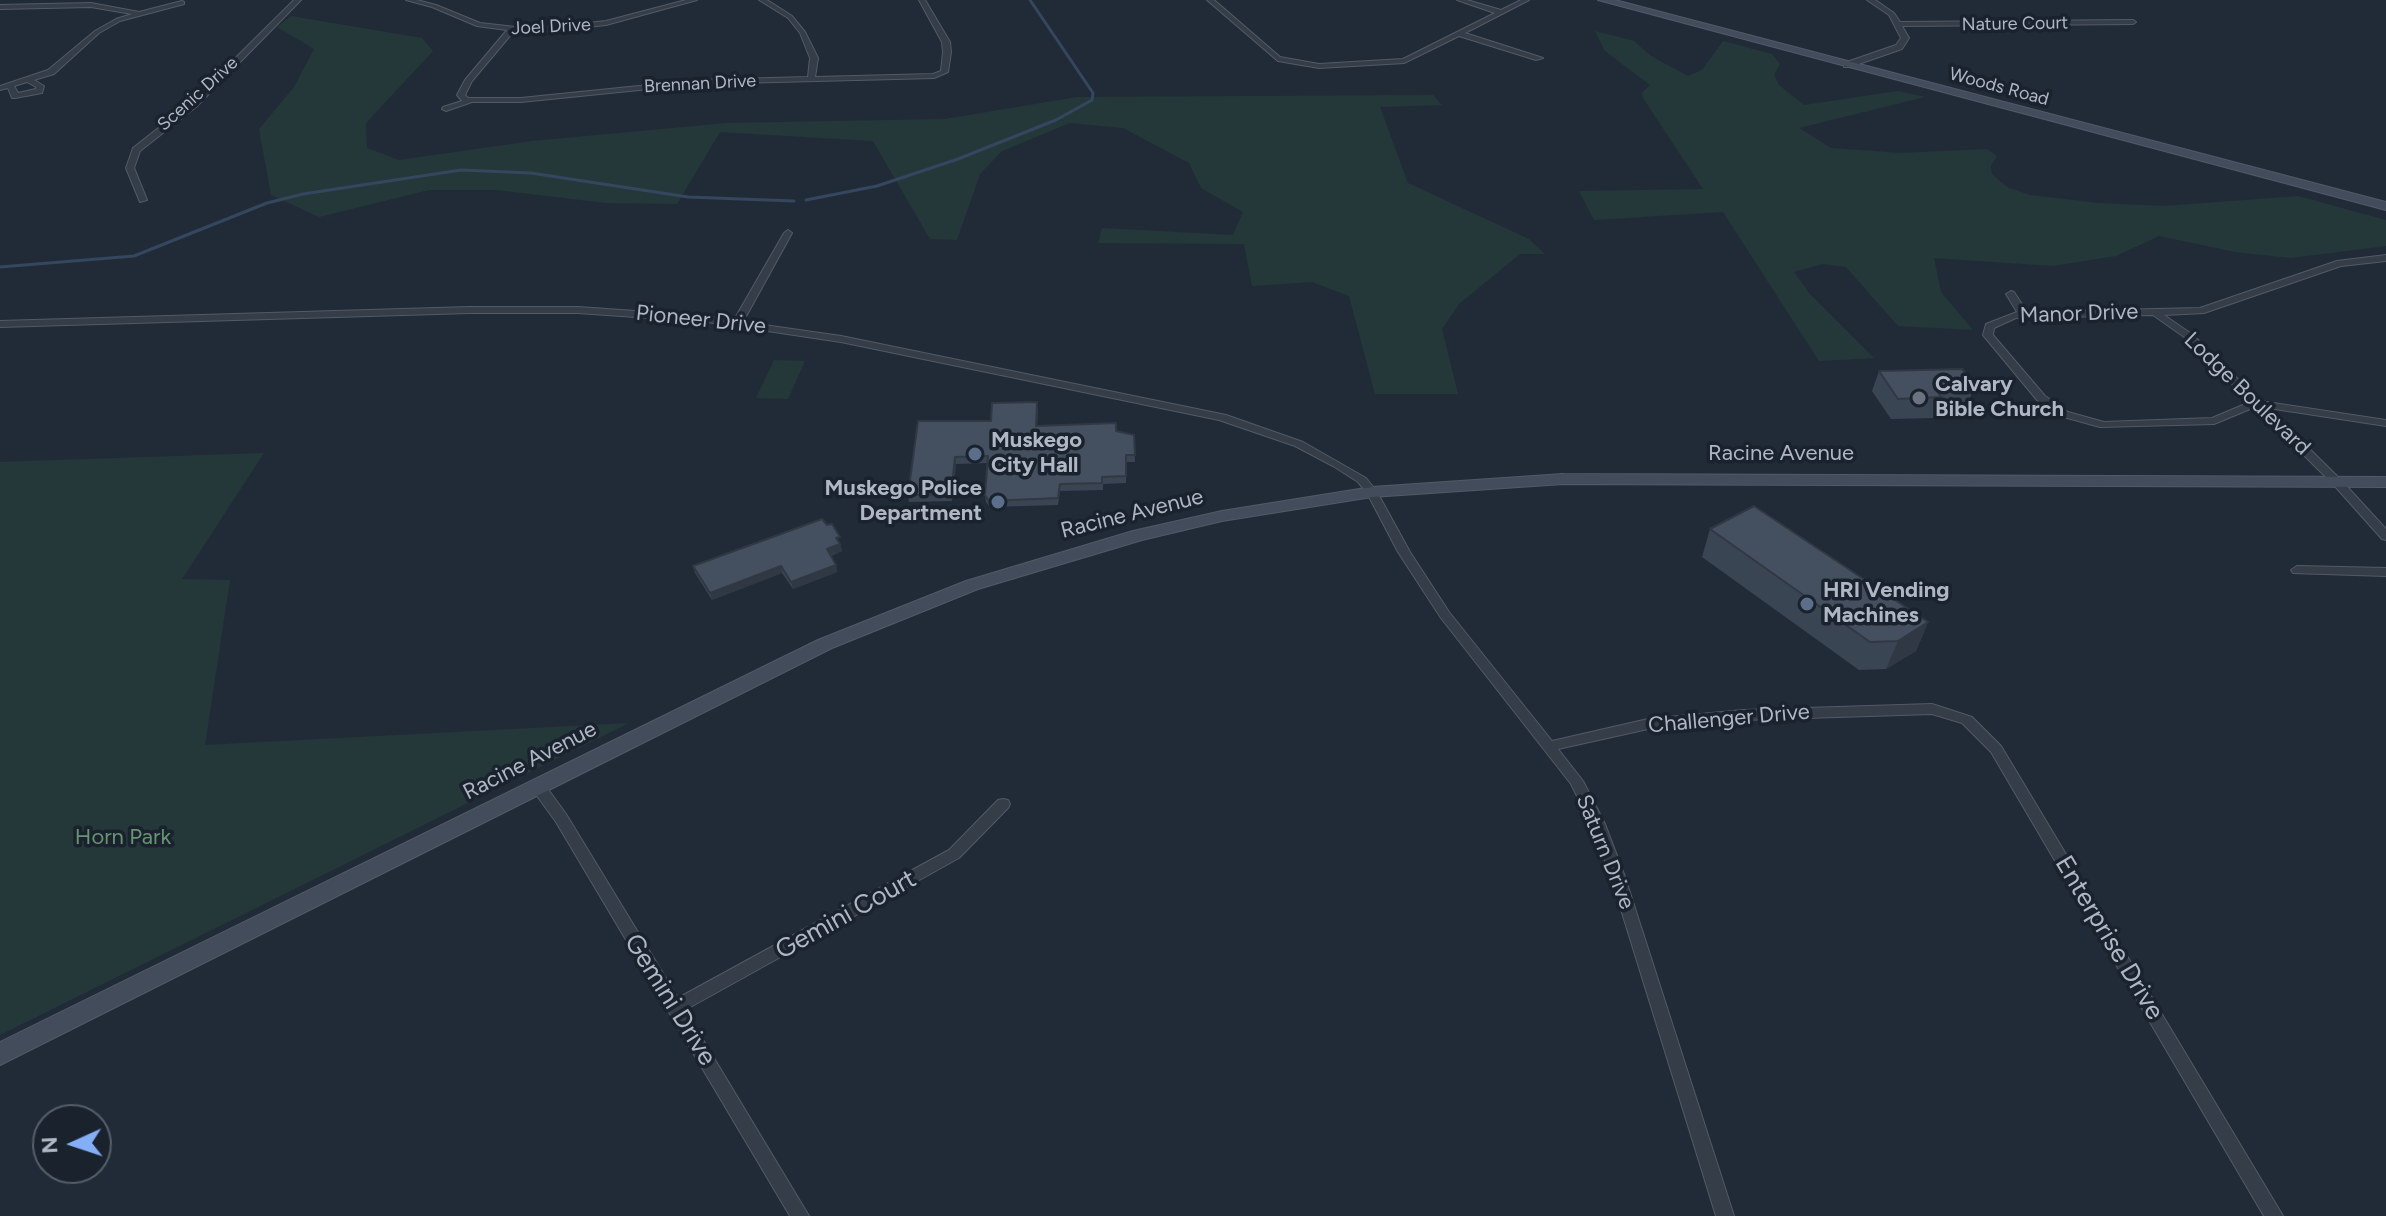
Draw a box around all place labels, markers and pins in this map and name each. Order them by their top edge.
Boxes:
place label: Calvary Bible Church [1935,372,2064,424]
marker: Calvary Bible Church [1910,389,1928,407]
place label: Muskego City Hall [991,428,1082,480]
marker: Muskego City Hall [966,445,984,463]
place label: Muskego Police Department [825,476,982,528]
marker: Muskego Police Department [989,493,1007,511]
place label: HRI Vending Machines [1823,578,1950,630]
marker: HRI Vending Machines [1798,595,1816,613]

